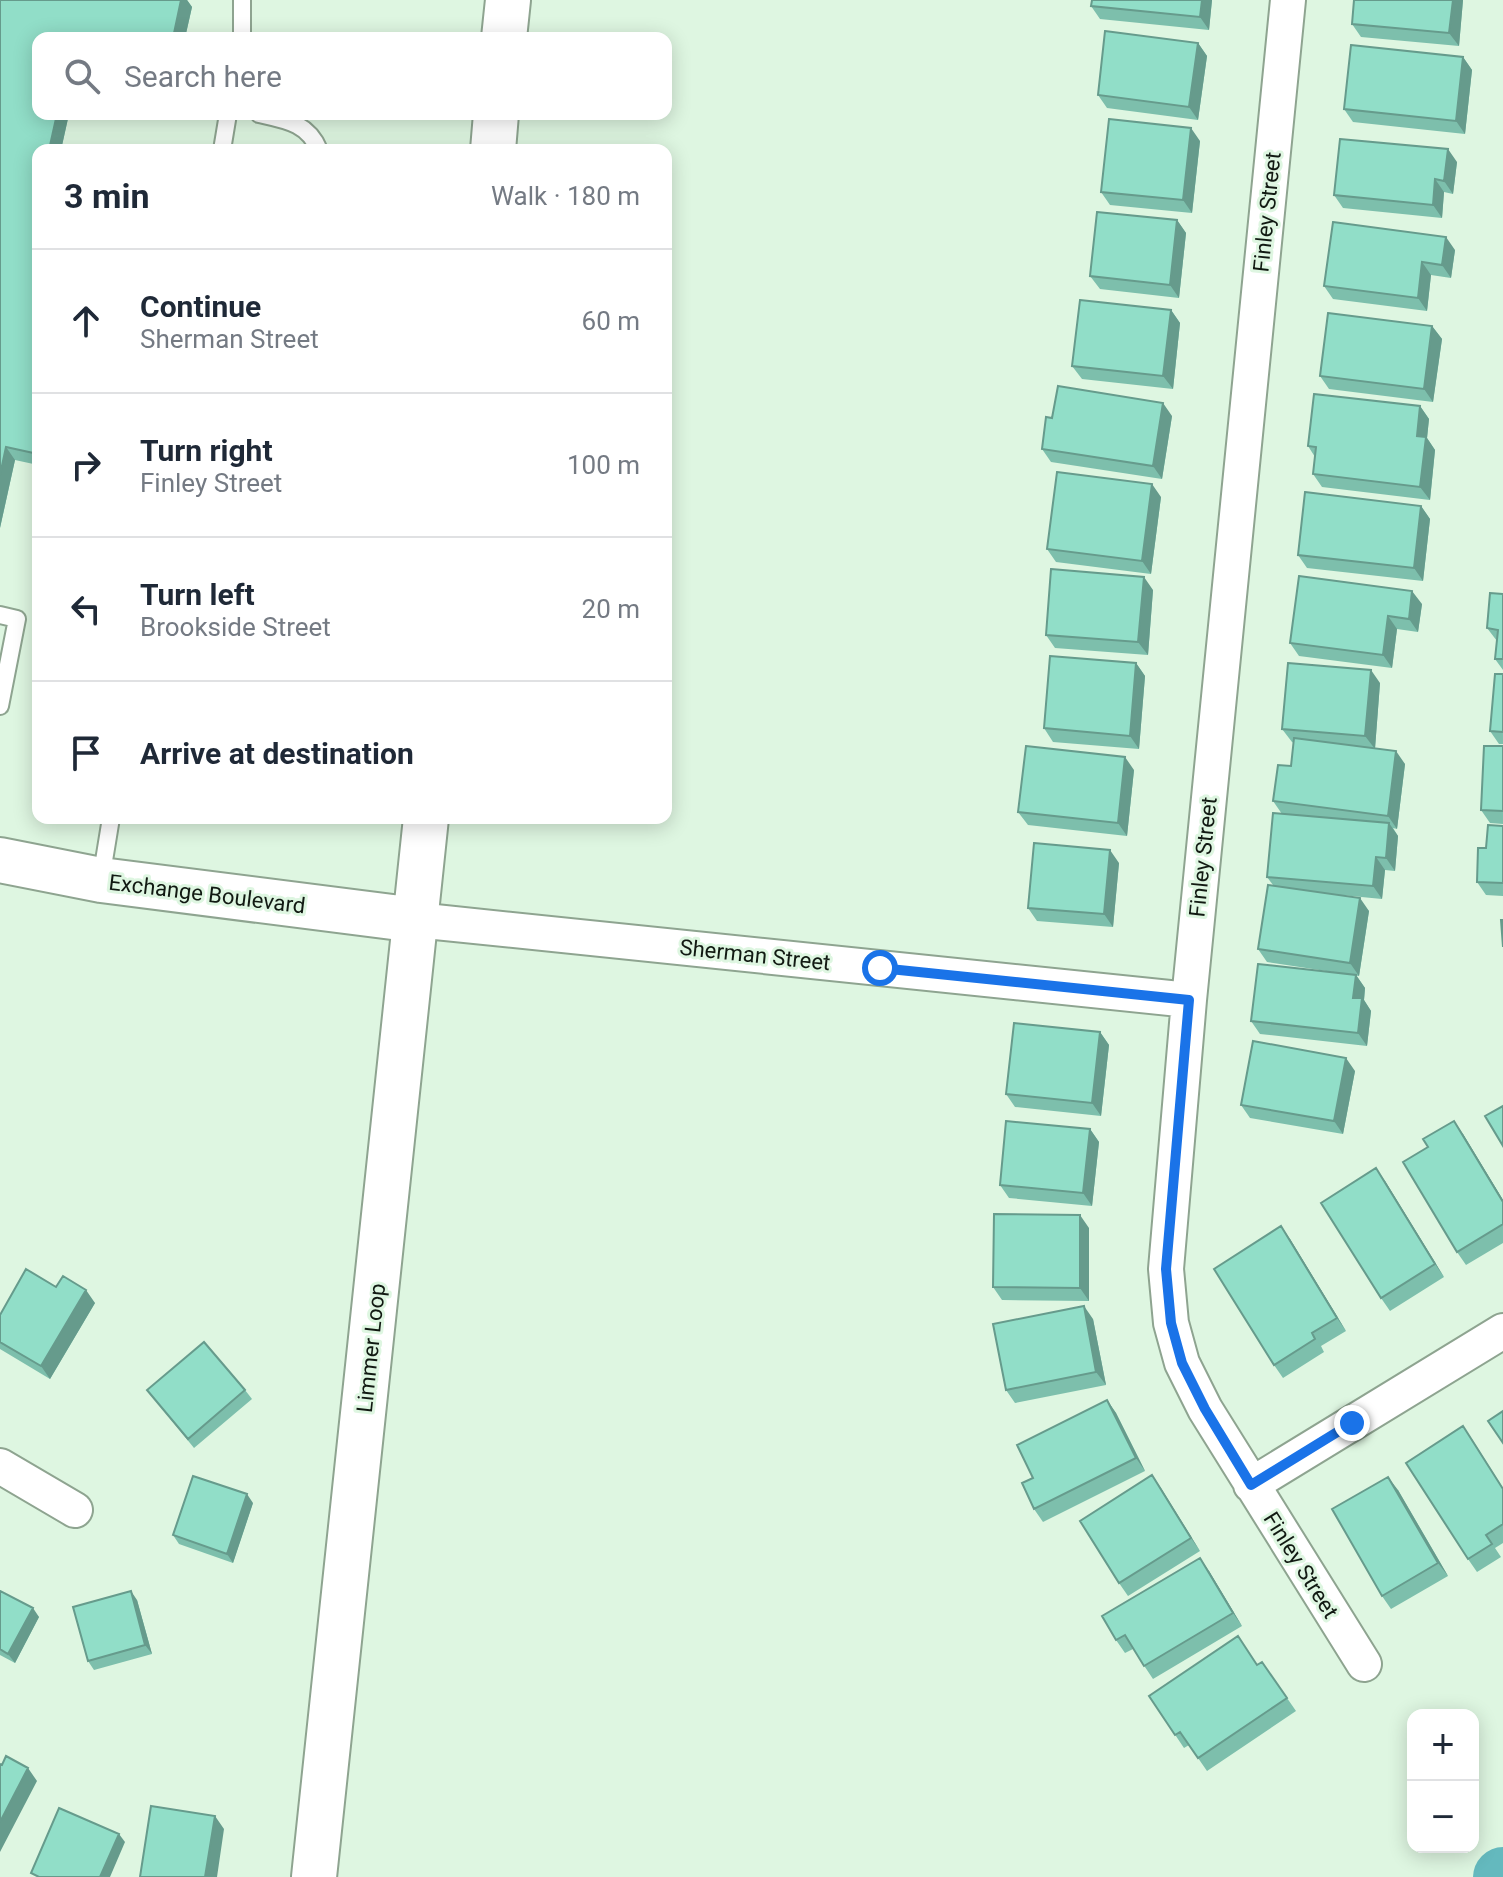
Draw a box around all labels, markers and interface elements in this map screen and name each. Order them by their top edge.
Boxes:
search box [32,32,672,120]
icon: search [60,54,104,98]
text: Search here [124,59,282,94]
street label: Finley Street [1248,151,1286,273]
text: 3 min [64,176,149,216]
text: Walk · 180 m [491,181,640,211]
text: Continue [140,289,261,324]
icon: ahead [64,299,108,343]
text: 60 m [582,306,640,336]
text: Sherman Street [140,324,319,354]
text: Turn right [140,433,273,468]
icon: right [64,443,108,487]
text: 100 m [567,450,640,480]
text: Finley Street [140,468,282,498]
text: Turn left [140,577,255,612]
icon: left [64,587,108,631]
text: 20 m [582,594,640,624]
text: Brookside Street [140,612,331,642]
icon: arrive [64,731,108,775]
text: Arrive at destination [140,736,414,771]
street label: Finley Street [1184,796,1222,918]
street label: Exchange Boulevard [107,870,307,918]
street label: Sherman Street [678,935,832,975]
route start [862,950,898,986]
street label: Limmer Loop [352,1282,390,1414]
route end [1334,1405,1370,1441]
street label: Finley Street [1258,1507,1344,1623]
map controls [1407,1709,1479,1853]
button: + [1407,1709,1479,1781]
button: − [1407,1781,1479,1853]

